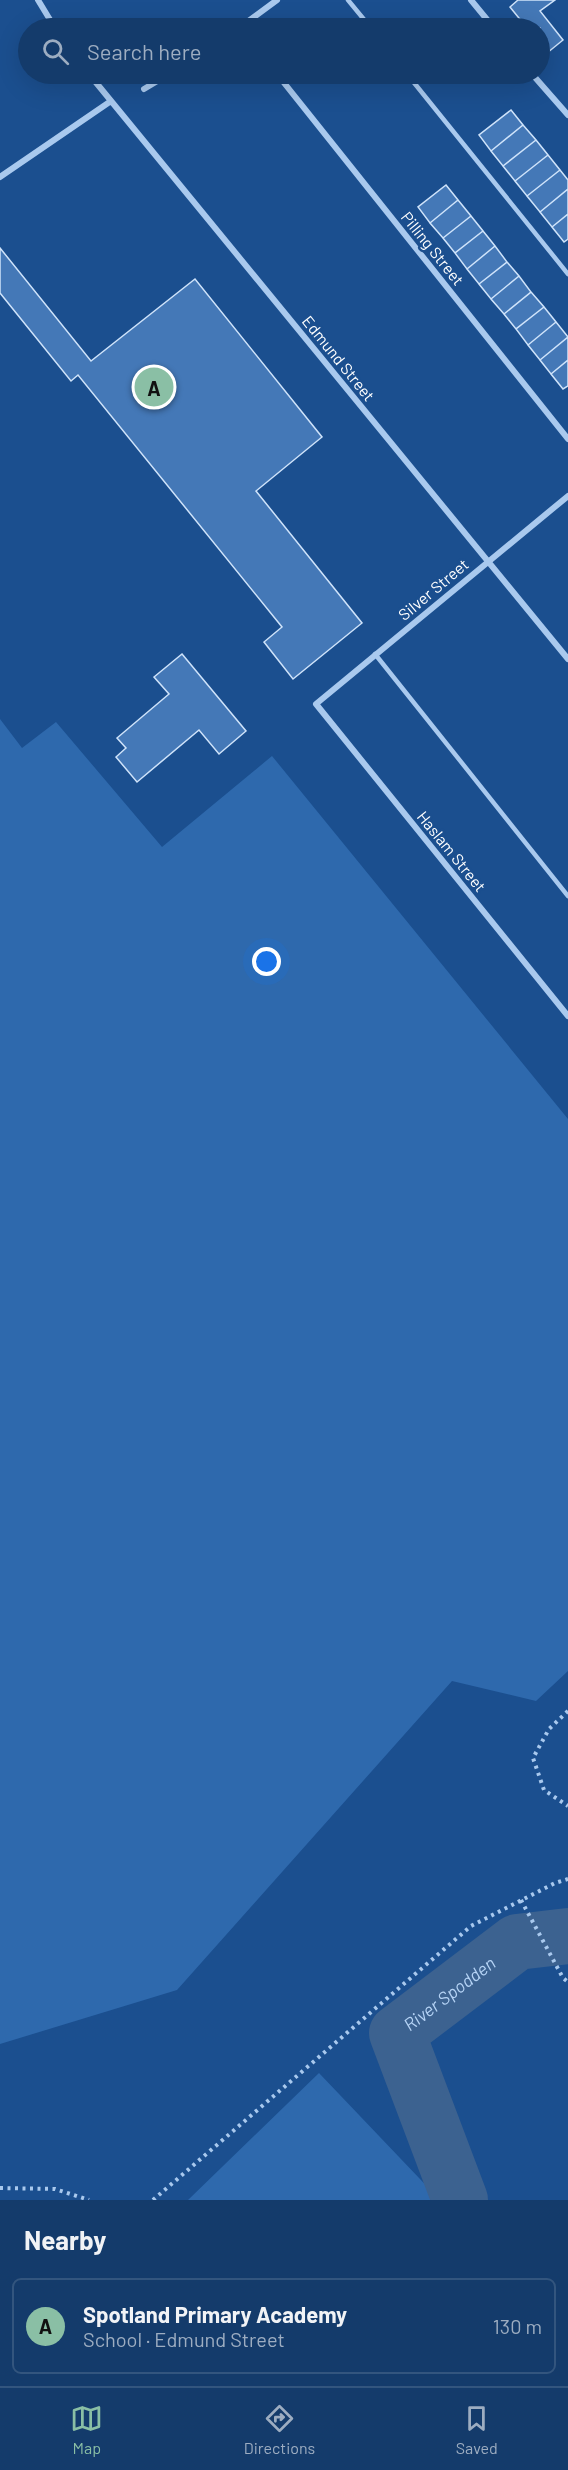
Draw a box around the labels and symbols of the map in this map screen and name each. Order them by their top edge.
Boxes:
street label: Pilling Street [398,207,468,289]
street label: Edmund Street [299,311,379,405]
pin: A [134,364,174,410]
street label: Silver Street [394,554,472,624]
street label: Haslam Street [414,807,490,895]
your location [252,947,281,976]
water label: River Spodden [399,1952,499,2035]

